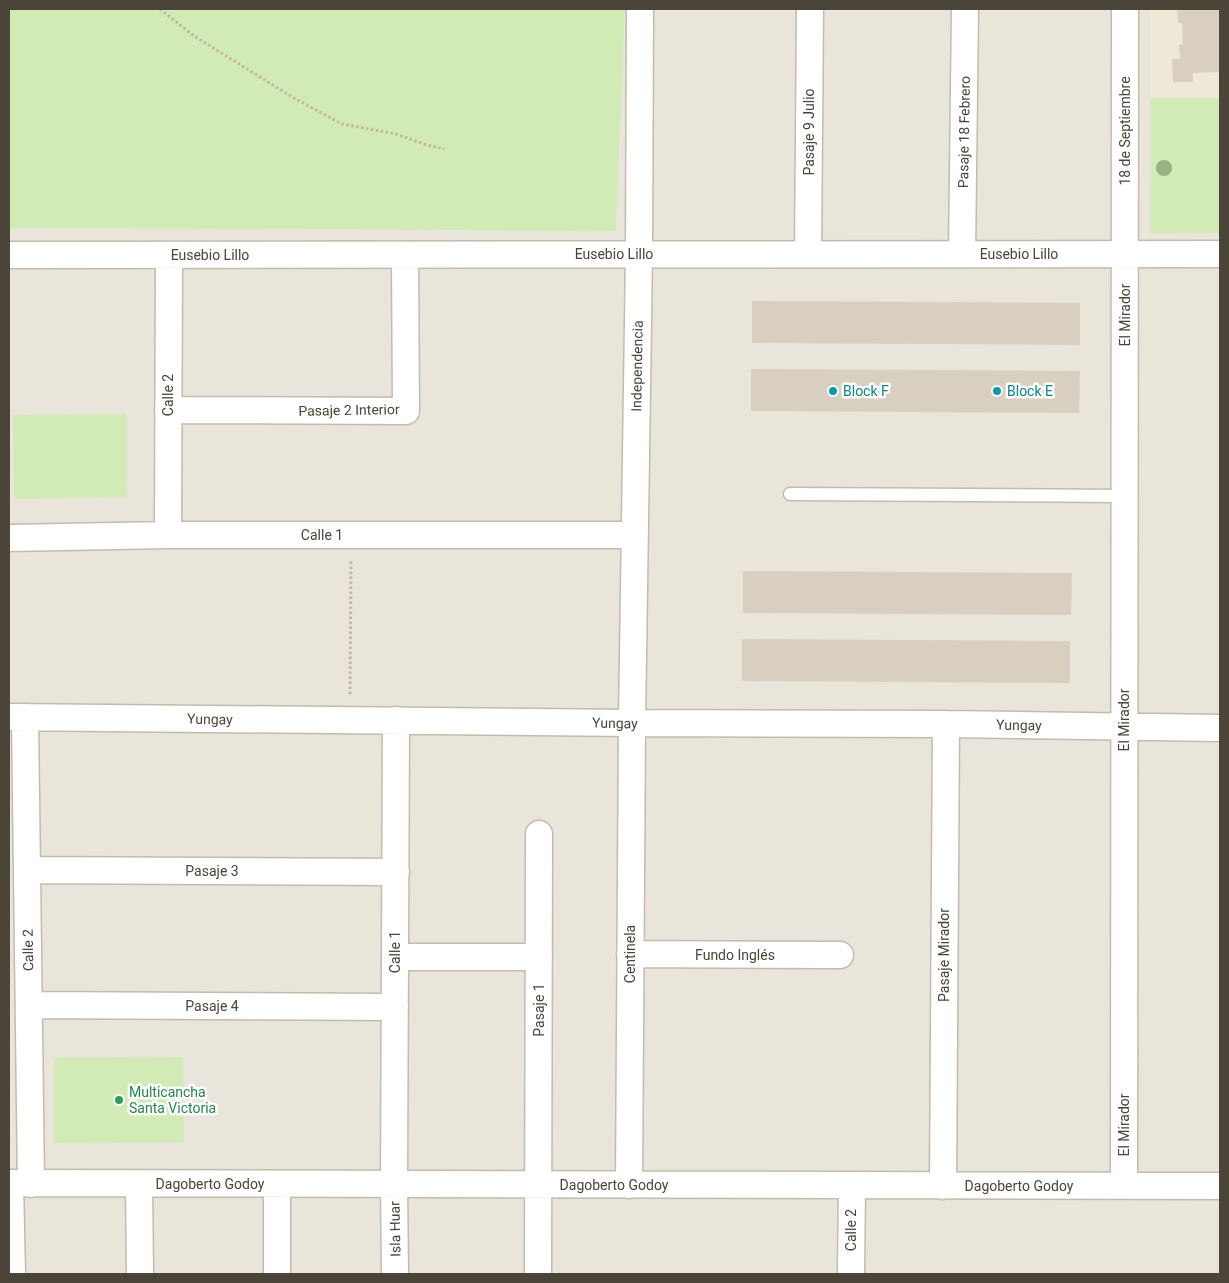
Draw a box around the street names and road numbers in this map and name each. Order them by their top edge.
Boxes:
street label: Pasaje 18 Febrero [955,76,973,188]
street label: 18 de Septiembre [1117,76,1133,186]
street label: Pasaje 9 Julio [801,88,817,176]
street label: Eusebio Lillo [575,246,653,262]
street label: Eusebio Lillo [980,246,1058,262]
street label: Eusebio Lillo [171,247,249,263]
street label: El Mirador [1117,283,1133,347]
street label: Independencia [628,320,646,412]
street label: Calle 2 [160,374,176,416]
street label: Pasaje 2 Interior [298,401,400,419]
street label: Calle 1 [301,527,343,543]
street label: El Mirador [1116,688,1132,752]
street label: Yungay [187,711,233,727]
street label: Yungay [592,715,638,731]
street label: Yungay [996,717,1042,733]
street label: Pasaje 3 [185,863,239,879]
street label: Pasaje Mirador [936,908,952,1002]
street label: Centinela [622,925,638,983]
street label: Calle 2 [20,929,36,971]
street label: Calle 1 [387,931,403,973]
street label: Fundo Inglés [695,947,775,963]
street label: Pasaje 1 [531,983,547,1037]
street label: Pasaje 4 [185,998,239,1014]
street label: El Mirador [1116,1093,1132,1157]
street label: Dagoberto Godoy [156,1176,265,1192]
street label: Dagoberto Godoy [560,1177,669,1193]
street label: Dagoberto Godoy [965,1178,1074,1194]
street label: Isla Huar [387,1201,403,1257]
street label: Calle 2 [843,1209,859,1251]

